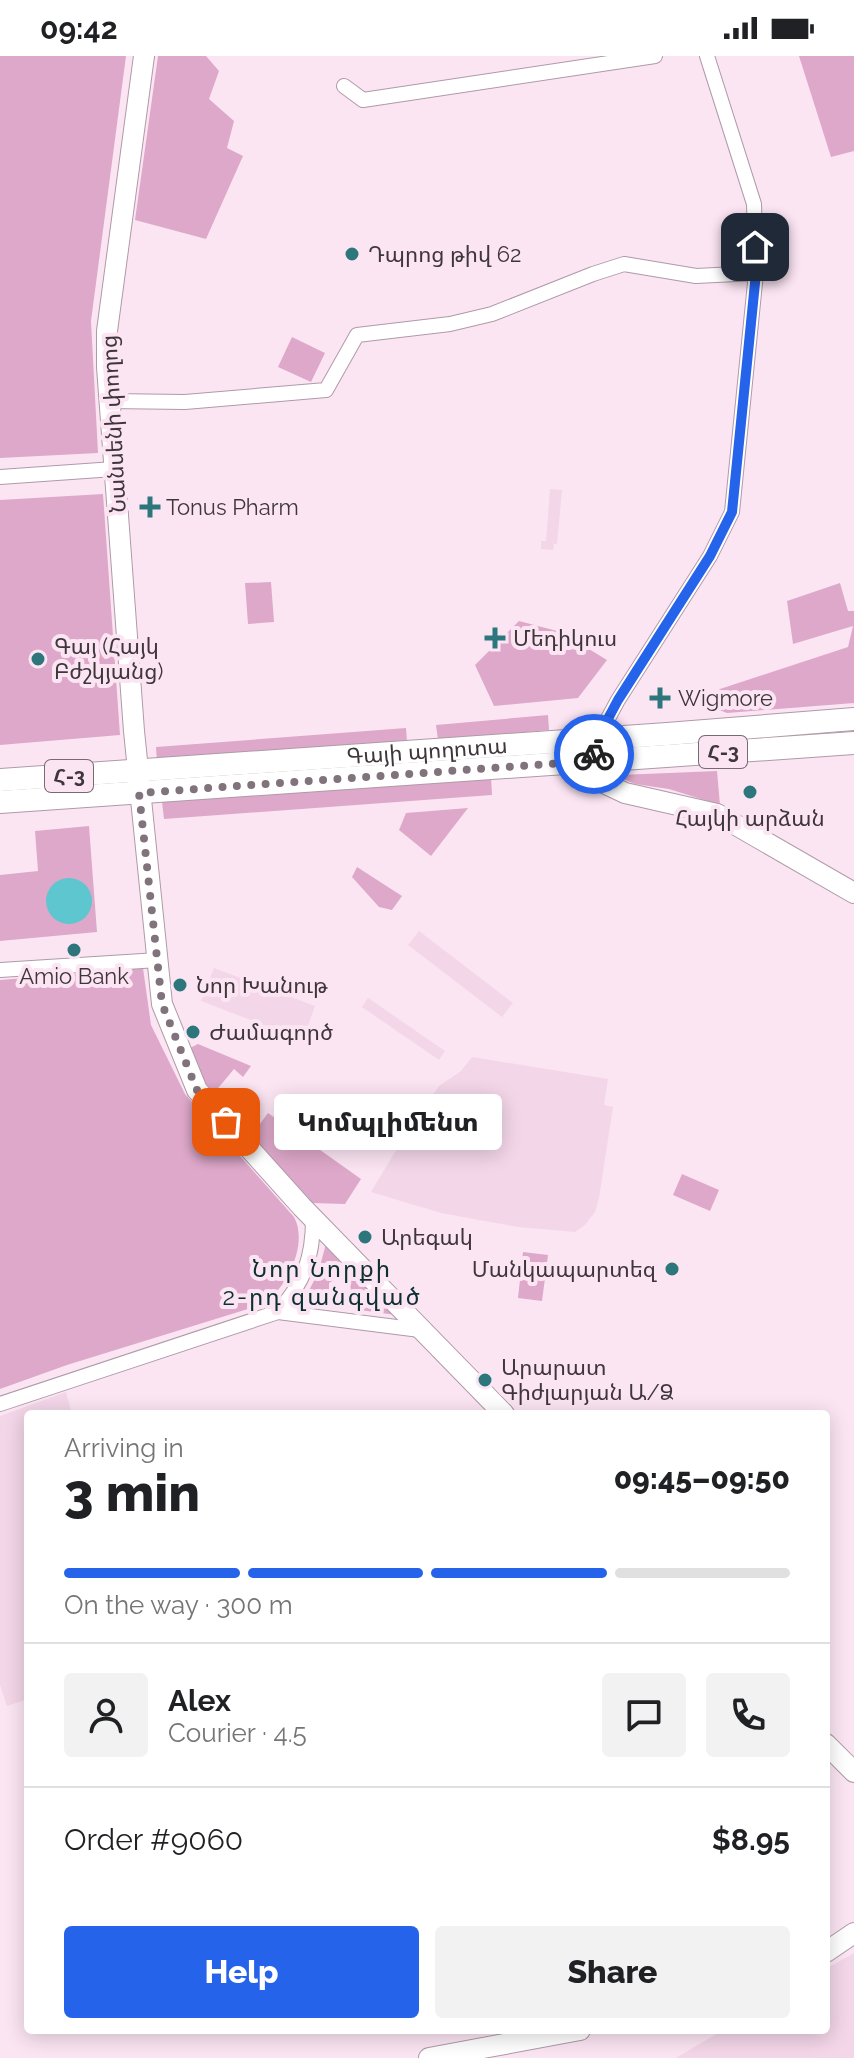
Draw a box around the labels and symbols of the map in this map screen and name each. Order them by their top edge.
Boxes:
pin [721,213,789,281]
place label: Դպրոց թիվ 62 [368,241,521,267]
marker: Դպրոց թիվ 62 [343,245,361,263]
street label: Նանսենի փողոց [95,334,131,514]
place label: Tonus Pharm [166,494,299,520]
marker: Tonus Pharm [141,498,159,516]
place label: Մեդիկուս [513,625,617,651]
marker: Մեդիկուս [484,627,506,649]
place label: Գայ (Հայկ Բժշկյանց) [54,633,163,684]
marker: Գայ (Հայկ Բժշկյանց) [29,650,47,668]
place label: Wigmore [678,685,773,711]
marker: Wigmore [649,687,671,709]
courier [554,714,634,794]
street label: Գայի պողոտա [346,732,508,769]
road number: Հ-3 [699,736,747,768]
road number: Հ-3 [45,760,93,792]
marker: Հայկի արձան [741,783,759,801]
place label: Հայկի արձան [675,805,825,831]
marker: Amio Bank [65,941,83,959]
place label: Amio Bank [19,963,129,989]
place label: Նոր Խանութ [196,972,328,998]
marker: Նոր Խանութ [171,976,189,994]
place label: Ժամագործ [209,1019,333,1045]
marker: Ժամագործ [184,1023,202,1041]
pin [192,1088,260,1156]
callout: Կոմպլիմենտ [274,1094,502,1150]
place label: Արեգակ [381,1224,473,1250]
marker: Արեգակ [356,1228,374,1246]
district label: Նոր Նորքի 2-րդ զանգված [222,1254,422,1311]
place label: Մանկապարտեզ [472,1256,658,1282]
marker: Մանկապարտեզ [663,1260,681,1278]
place label: Արարատ Գիժլարյան Ա/Ձ [501,1354,674,1405]
marker: Արարատ Գիժլարյան Ա/Ձ [476,1371,494,1389]

